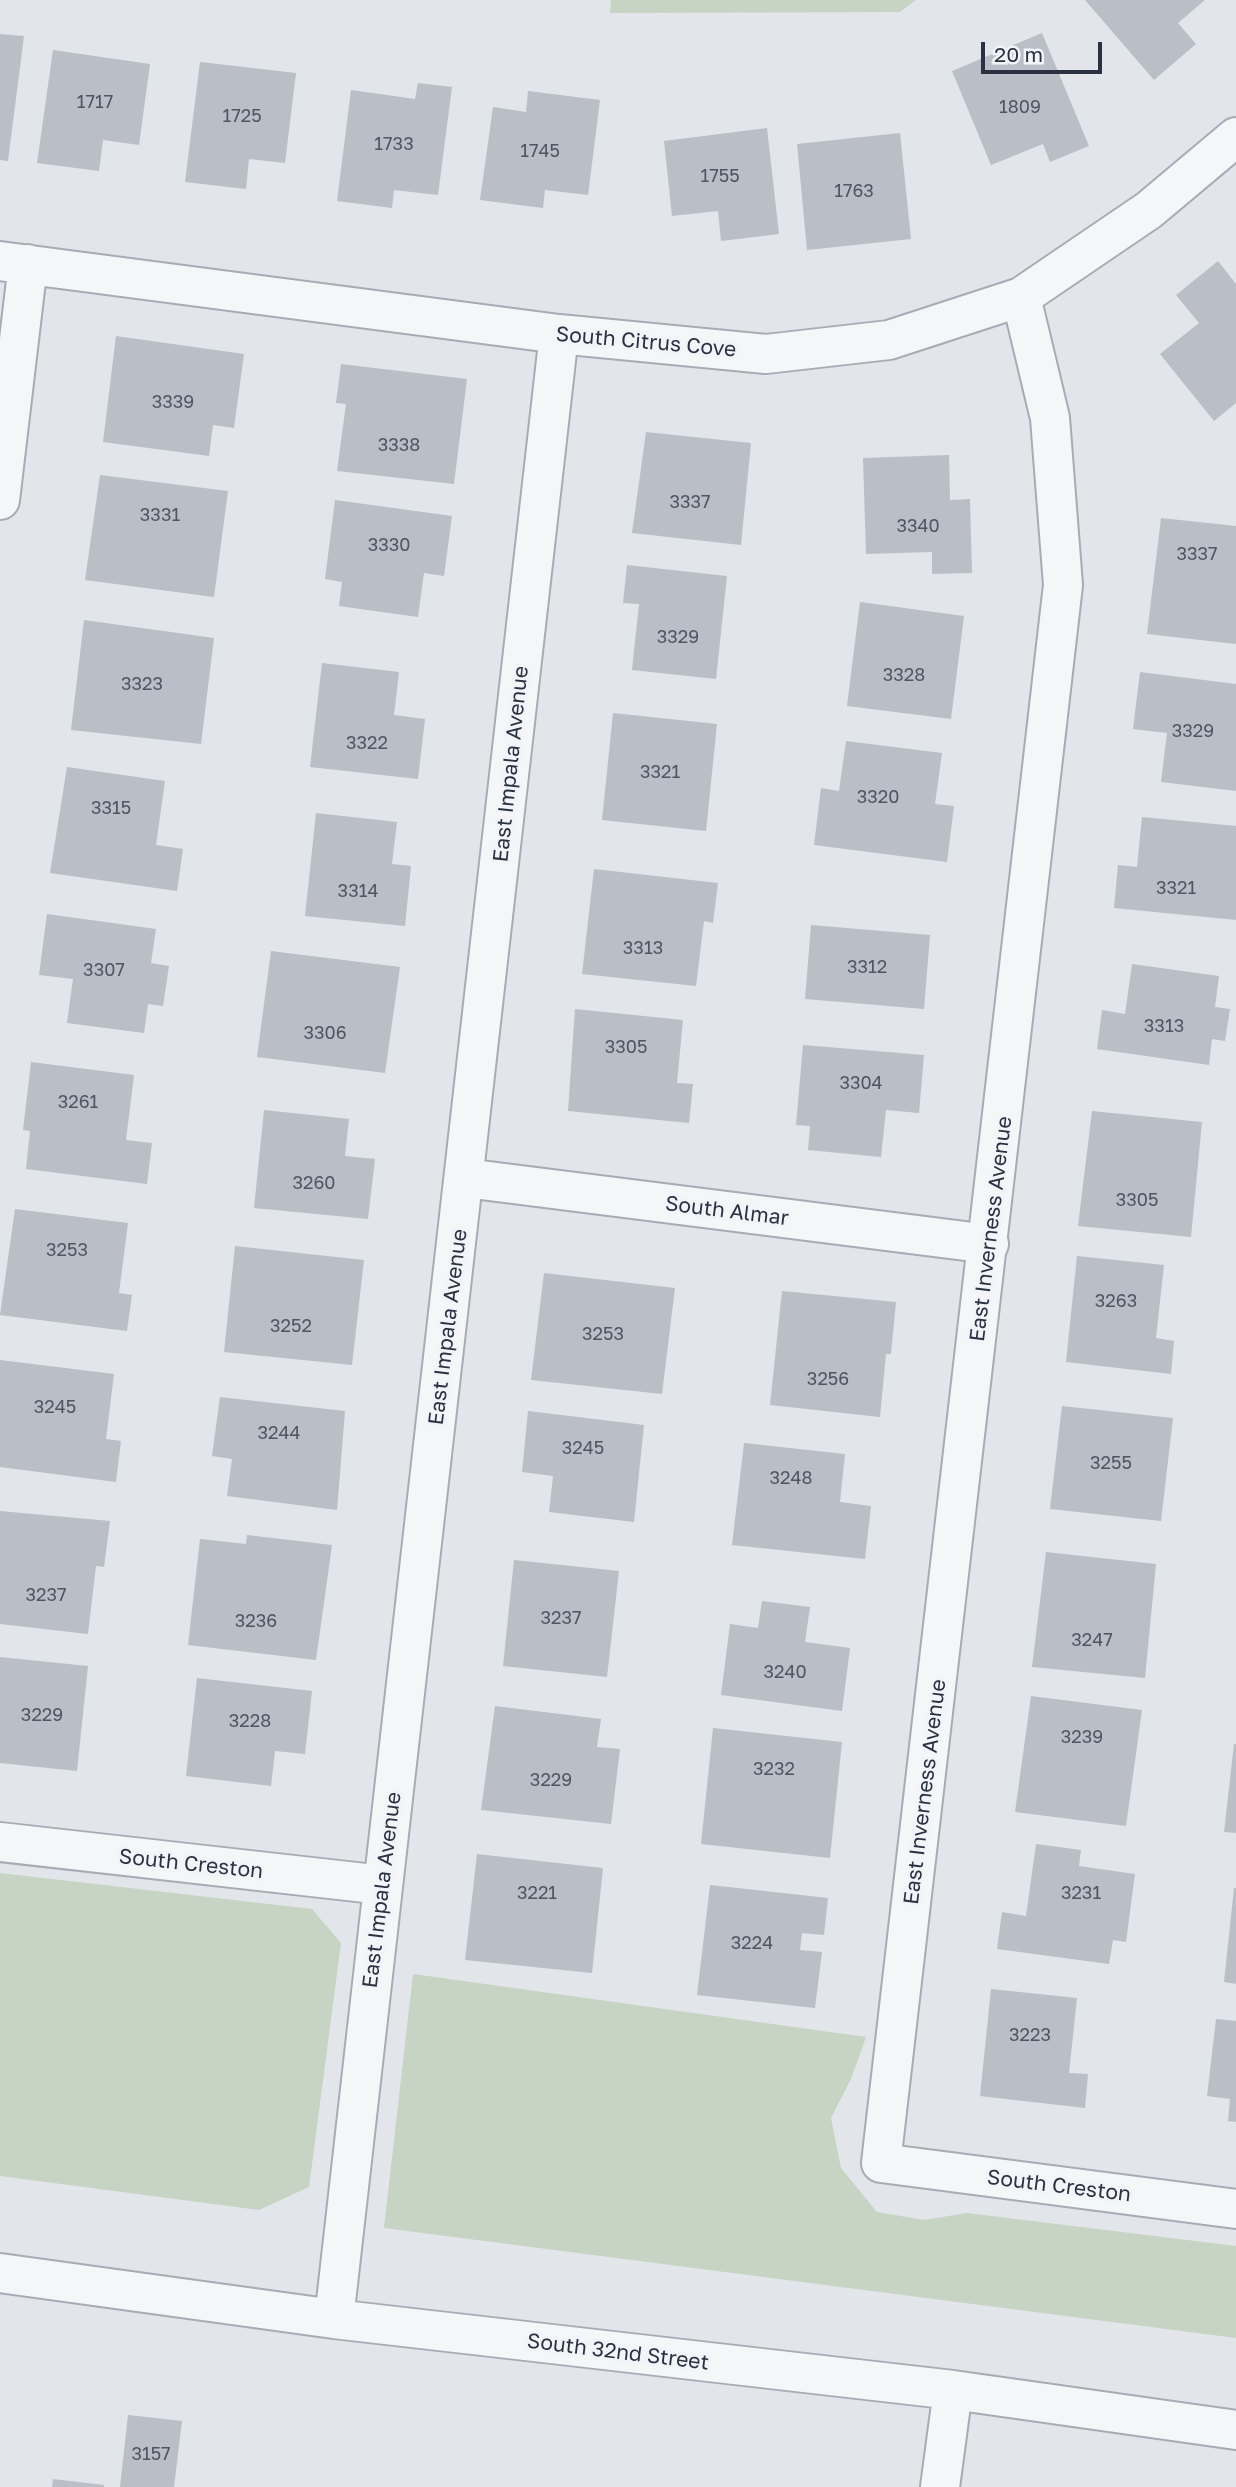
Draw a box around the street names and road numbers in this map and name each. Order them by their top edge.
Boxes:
street label: South Citrus Cove [555,322,737,362]
street label: East Impala Avenue [488,665,534,863]
street label: East Inverness Avenue [965,1115,1017,1343]
street label: South Almar [664,1191,790,1231]
street label: East Impala Avenue [423,1228,473,1426]
street label: East Inverness Avenue [899,1678,951,1906]
street label: East Impala Avenue [357,1791,407,1989]
street label: South Creston [118,1844,264,1884]
street label: South Creston [986,2165,1132,2207]
street label: South 32nd Street [526,2328,710,2376]

